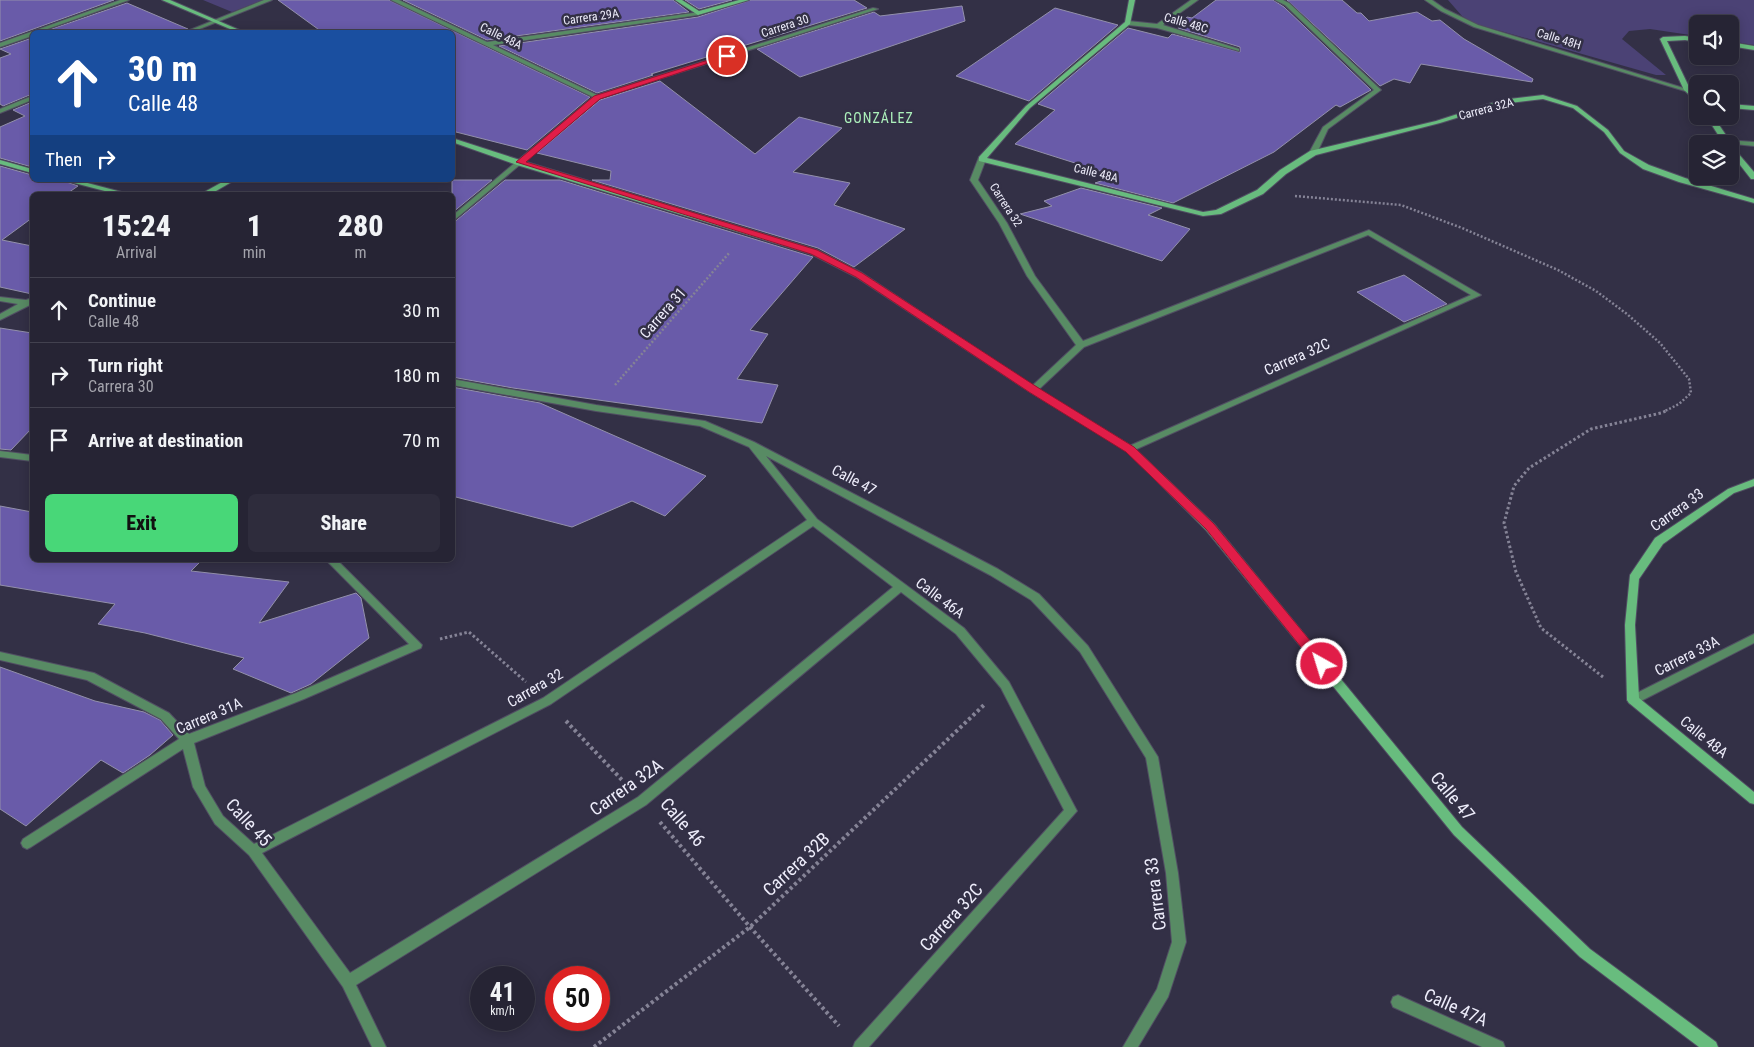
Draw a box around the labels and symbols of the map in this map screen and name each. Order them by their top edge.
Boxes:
street label: Carrera 29A [562,6,620,28]
street label: Calle 48C [1162,10,1210,36]
street label: Carrera 30 [759,12,811,40]
street label: Calle 48A [478,20,524,52]
street label: Calle 48H [1535,26,1583,52]
pin [706,35,748,77]
street label: Carrera 32A [1457,95,1515,123]
district label: GONZÁLEZ [844,109,914,126]
street label: Calle 48A [1072,161,1120,185]
street label: Carrera 32 [987,181,1025,229]
street label: Carrera 31 [636,284,690,342]
street label: Carrera 32C [1261,335,1333,379]
street label: Calle 47 [829,461,879,499]
street label: Carrera 33 [1647,485,1707,535]
street label: Calle 46A [912,574,968,622]
street label: Carrera 33A [1652,632,1723,680]
position arrow [1295,637,1347,689]
street label: Carrera 32 [504,665,566,711]
street label: Carrera 31A [173,694,245,738]
street label: Calle 48A [1676,712,1732,762]
street label: Carrera 32A [586,754,667,820]
street label: Calle 47 [1426,767,1480,825]
street label: Calle 46 [656,793,710,851]
street label: Calle 45 [222,794,276,850]
street label: Carrera 32B [758,828,834,900]
street label: Carrera 33 [1140,856,1170,932]
street label: Carrera 32C [915,879,987,955]
speed limit sign: 50 [545,966,610,1031]
street label: Calle 47A [1421,984,1492,1031]

